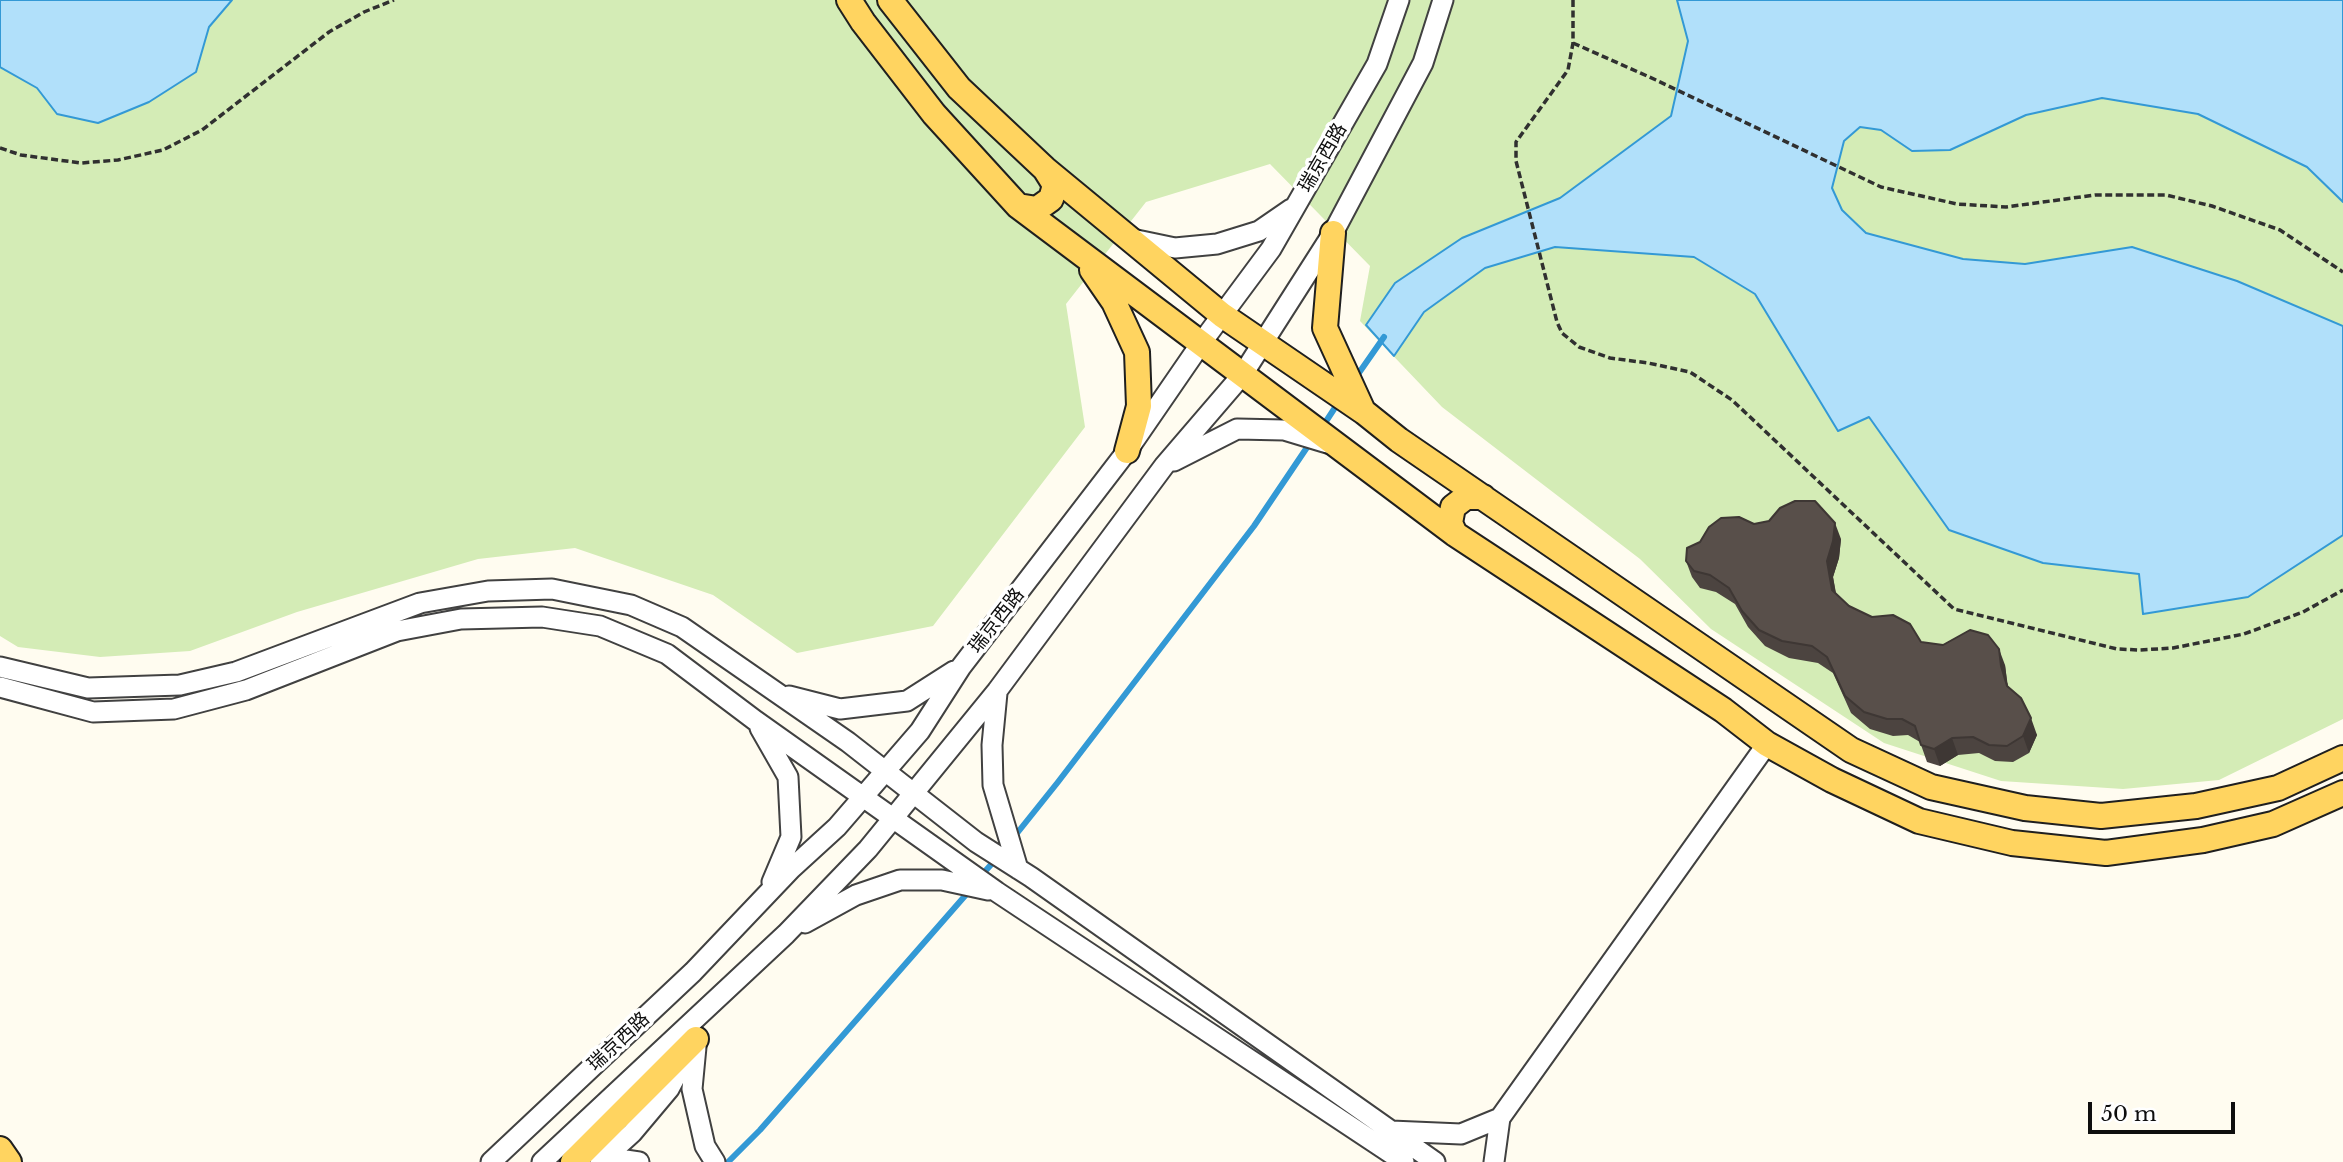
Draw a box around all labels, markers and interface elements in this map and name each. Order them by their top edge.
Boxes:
street label: 瑞京西路 [1294,119,1352,197]
street label: 瑞京西路 [965,584,1029,658]
street label: 瑞京西路 [583,1008,655,1076]
scale bar [2091,1088,2238,1132]
text: 50 m [2101,1101,2156,1127]

